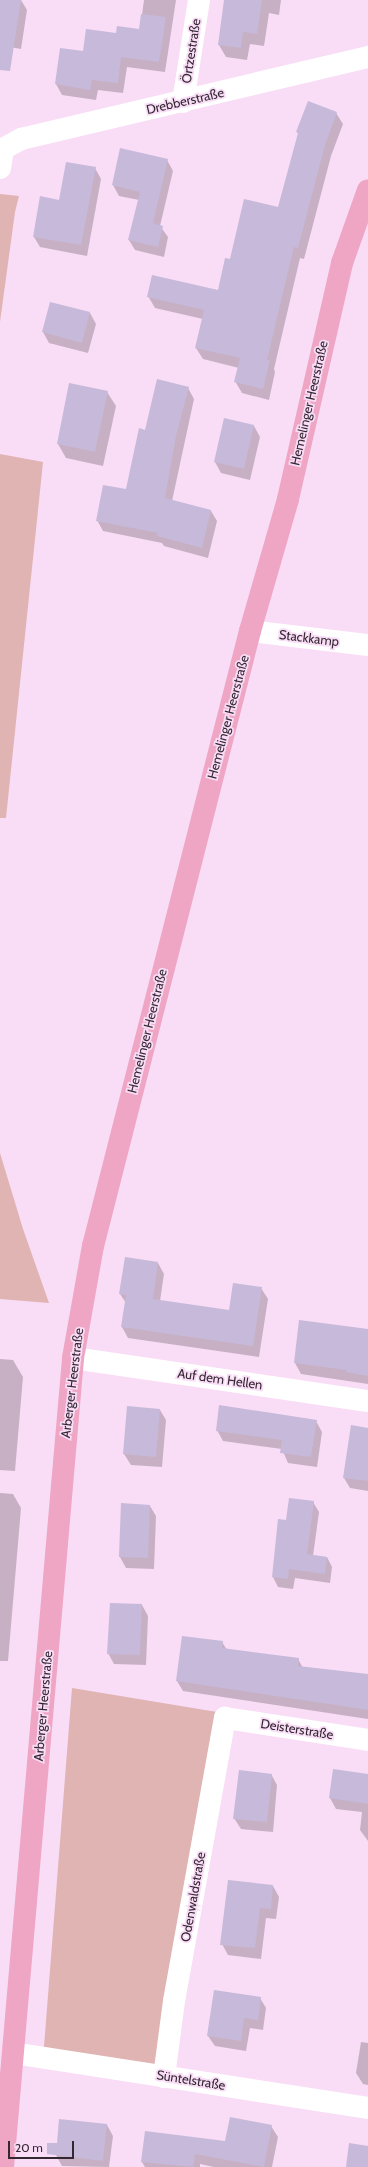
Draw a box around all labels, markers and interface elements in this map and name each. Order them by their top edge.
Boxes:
street label: Örtzestraße [178,18,204,84]
street label: Drebberstraße [145,84,225,118]
street label: Hemelinger Heerstraße [287,339,331,467]
street label: Stackkamp [278,627,340,649]
street label: Hemelinger Heerstraße [204,653,252,781]
street label: Hemelinger Heerstraße [124,967,170,1095]
street label: Arberger Heerstraße [58,1327,86,1439]
street label: Auf dem Hellen [176,1365,264,1393]
street label: Arberger Heerstraße [30,1650,56,1762]
street label: Deisterstraße [260,1716,334,1742]
street label: Odenwaldstraße [177,1851,209,1943]
street label: Süntelstraße [155,2067,227,2093]
scale bar [10,2133,76,2159]
text: 20 m [15,2140,43,2155]

